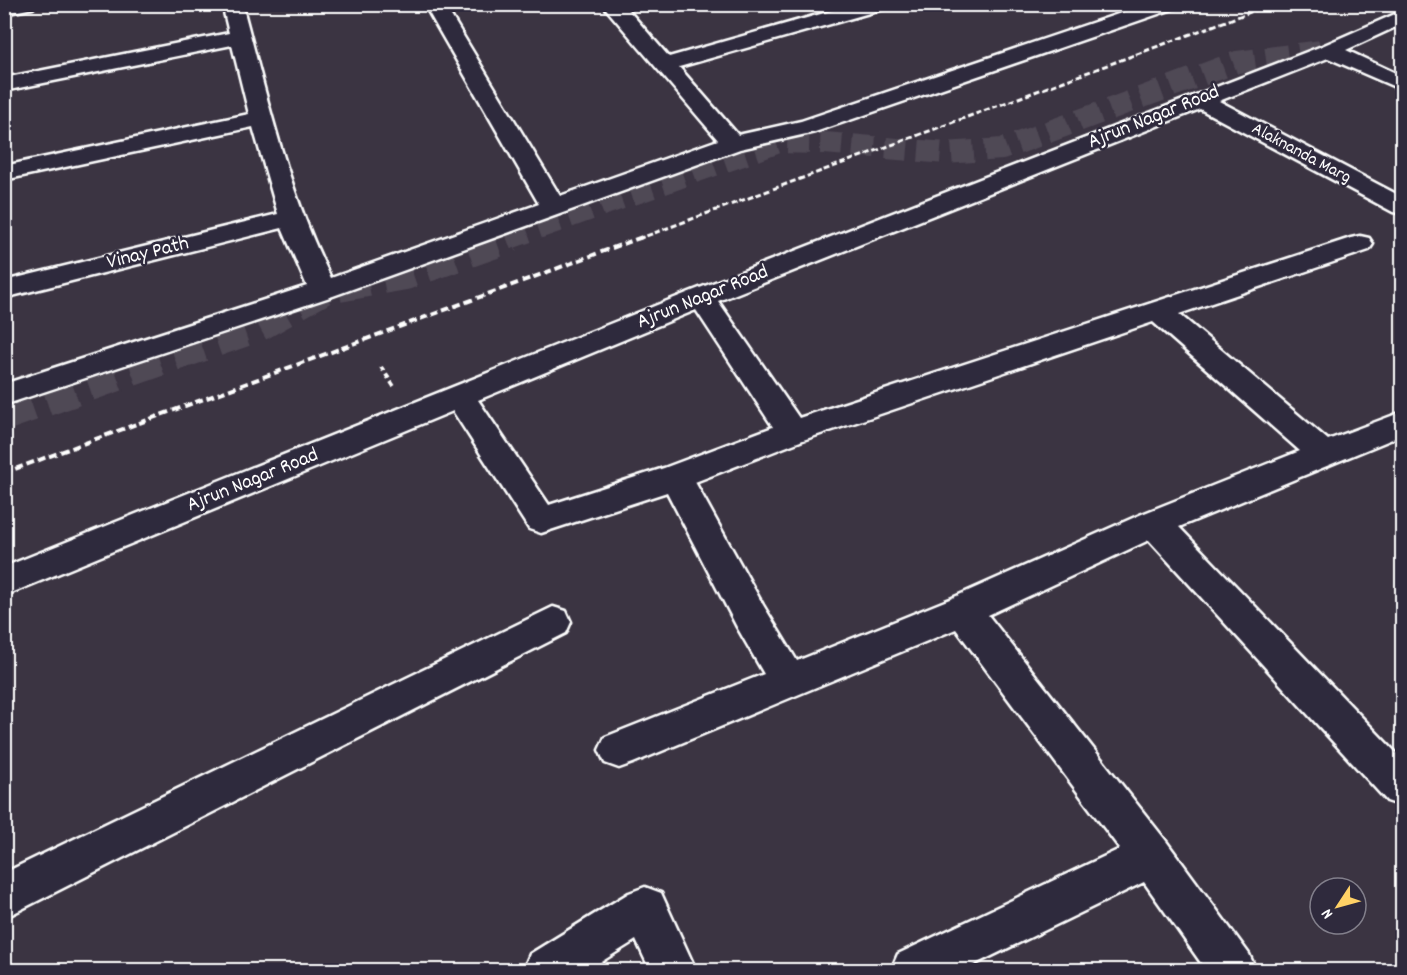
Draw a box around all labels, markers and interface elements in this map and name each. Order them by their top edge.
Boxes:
street label: Ajrun Nagar Road [1084,78,1224,158]
street label: Alaknanda Marg [1247,117,1355,191]
street label: Vinay Path [104,229,192,279]
street label: Ajrun Nagar Road [633,258,773,338]
street label: Ajrun Nagar Road [183,441,323,521]
north arrow [1308,876,1368,936]
text: N [1316,903,1340,923]

